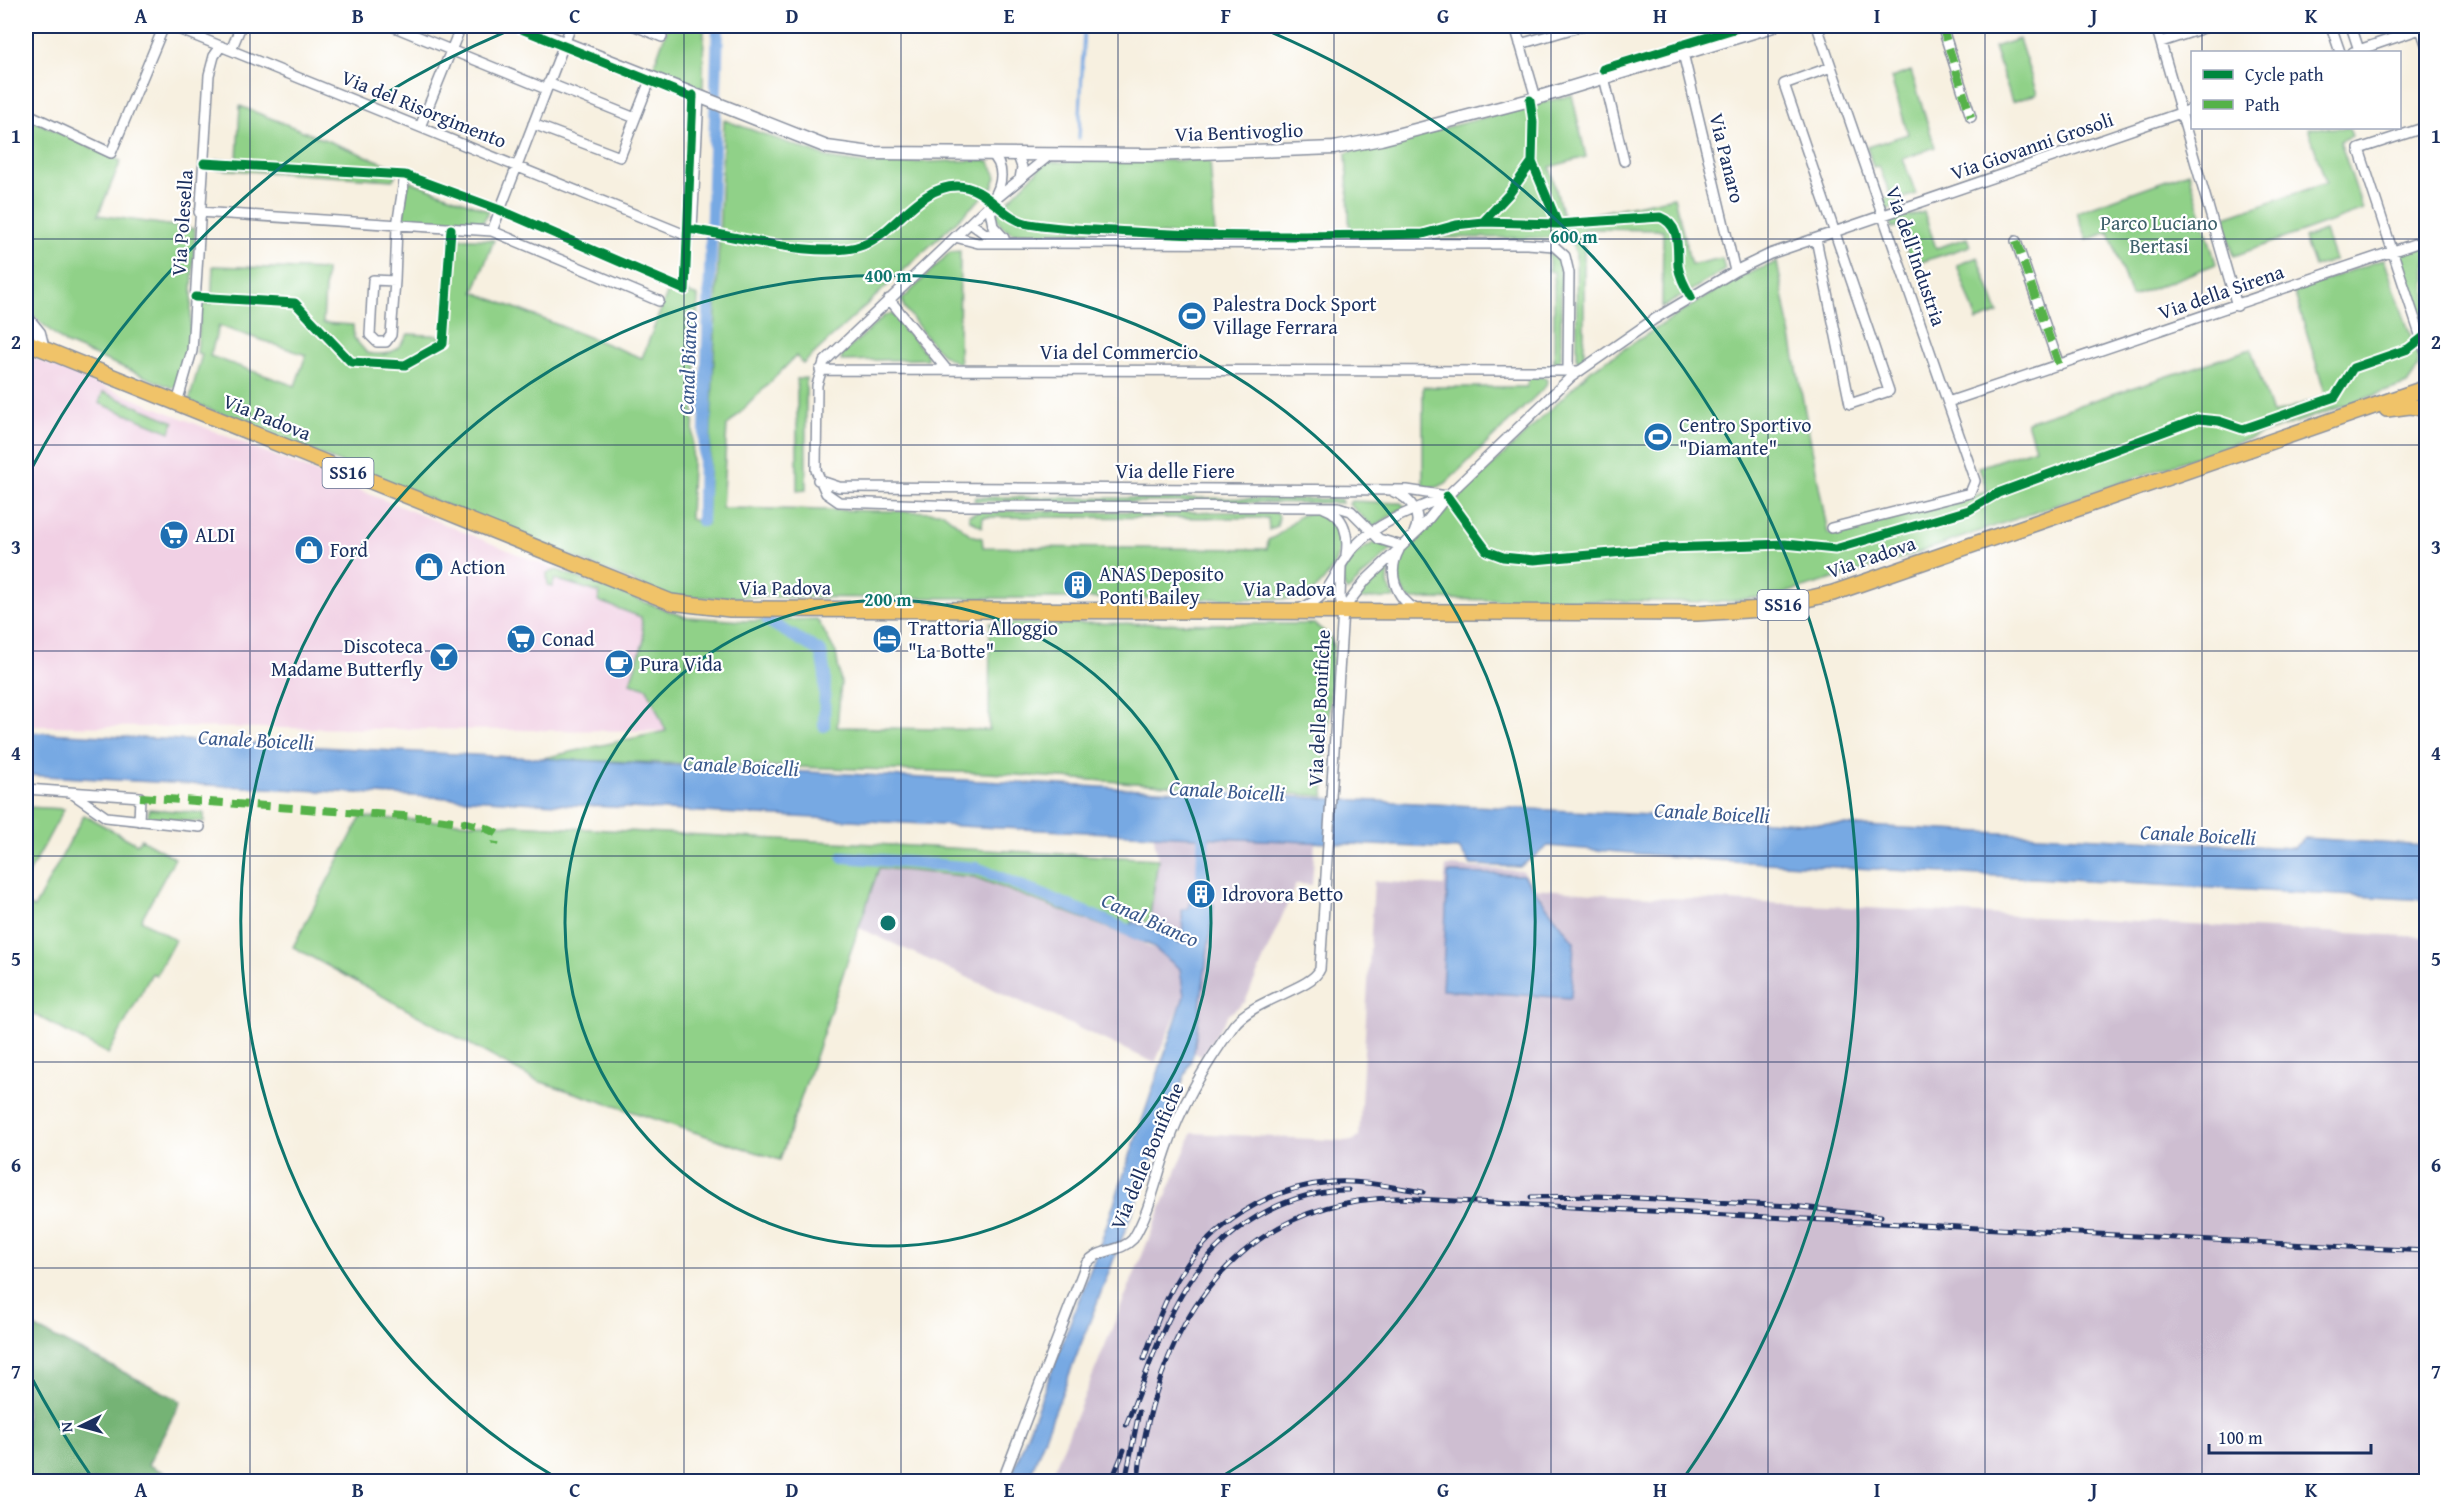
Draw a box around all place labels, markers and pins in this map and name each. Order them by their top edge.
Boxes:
place label: Palestra Dock Sport Village Ferrara [1213,289,1377,341]
sports icon: Palestra Dock Sport Village Ferrara [1176,300,1208,332]
place label: Centro Sportivo "Diamante" [1679,410,1812,462]
sports icon: Centro Sportivo "Diamante" [1642,421,1674,453]
supermarket icon: ALDI [158,519,190,551]
place label: ALDI [195,520,235,549]
shop icon: Ford [293,534,325,566]
place label: Ford [330,535,368,564]
shop icon: Action [413,551,445,583]
place label: Action [450,552,505,581]
place label: ANAS Deposito Ponti Bailey [1099,559,1224,611]
building icon: ANAS Deposito Ponti Bailey [1062,569,1094,601]
place label: Trattoria Alloggio "La Botte" [908,613,1058,665]
supermarket icon: Conad [505,623,537,655]
hotel icon: Trattoria Alloggio "La Botte" [871,623,903,655]
place label: Conad [542,624,595,653]
place label: Discoteca Madame Butterfly [271,631,424,683]
bar icon: Discoteca Madame Butterfly [428,641,460,673]
cafe icon: Pura Vida [603,648,635,680]
place label: Pura Vida [640,649,723,678]
building icon: Idrovora Betto [1185,878,1217,910]
place label: Idrovora Betto [1222,879,1343,908]
centre of rings [878,913,898,933]

